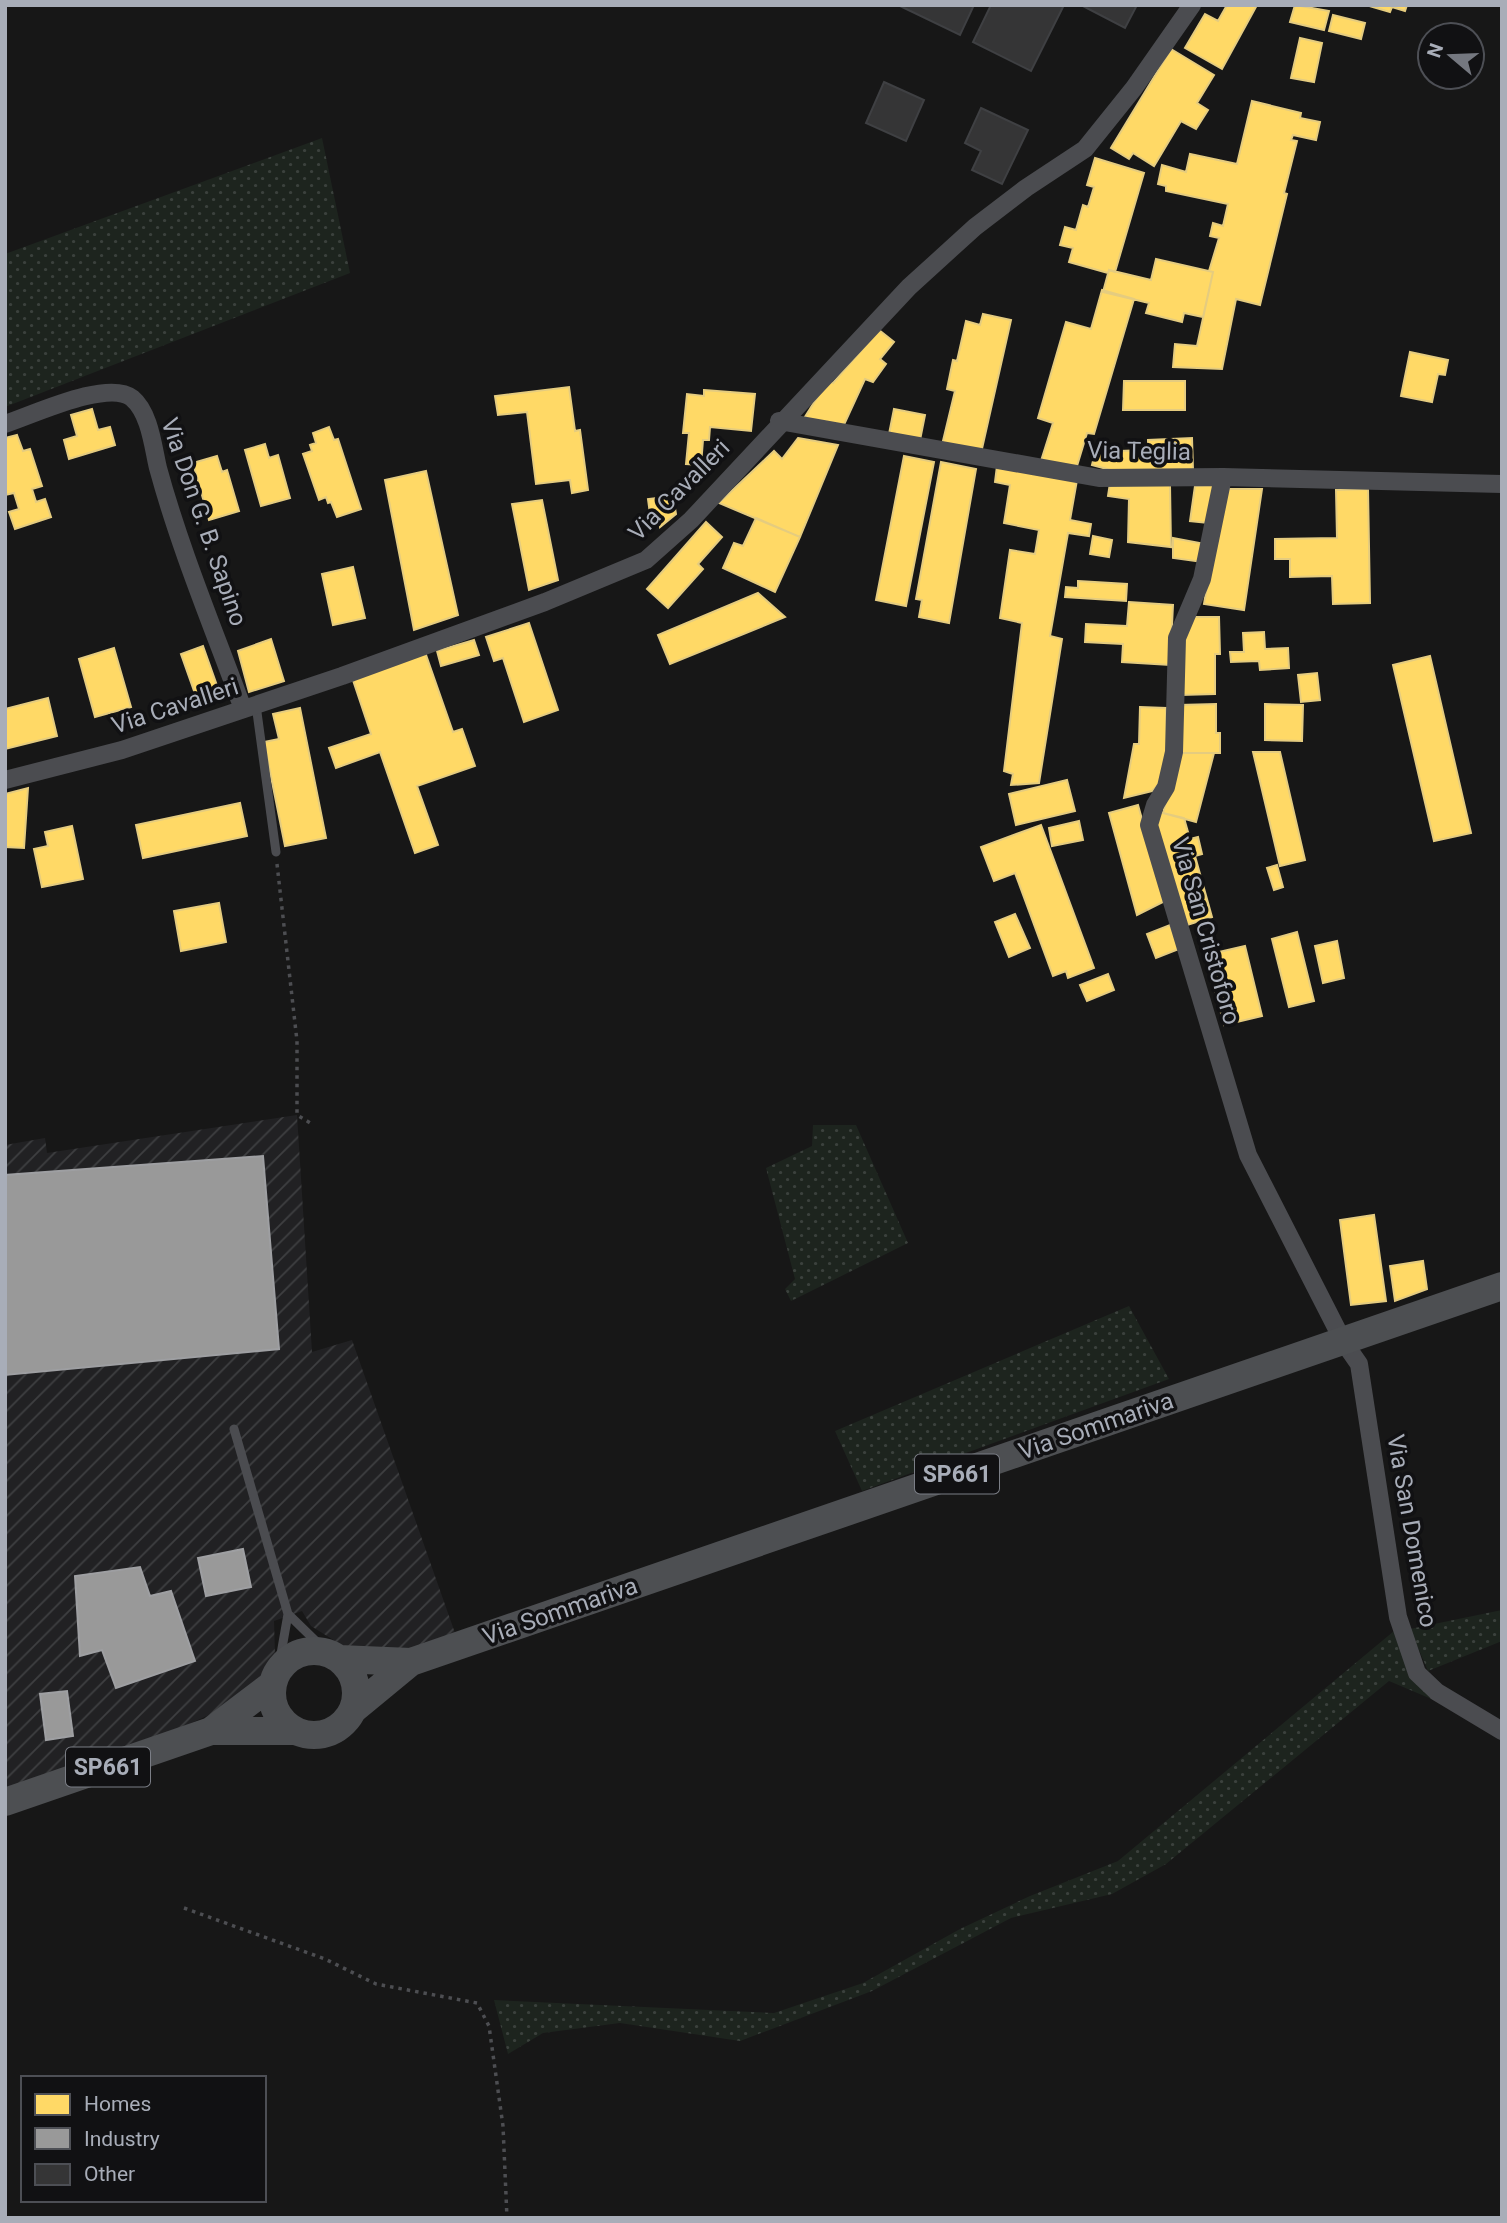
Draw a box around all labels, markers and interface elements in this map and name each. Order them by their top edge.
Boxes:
north arrow [1416,21,1486,91]
text: N [1422,41,1448,61]
street label: Via Don G. B. Sapino [155,414,253,630]
street label: Via Cavalleri [623,434,735,546]
street label: Via Teglia [1087,436,1191,466]
street label: Via Cavalleri [108,672,242,740]
street label: Via San Cristoforo [1166,834,1246,1028]
street label: Via Sommariva [1015,1386,1177,1466]
street label: Via San Domenico [1381,1432,1443,1630]
road number: SP661 [915,1455,999,1494]
street label: Via Sommariva [479,1571,641,1651]
road number: SP661 [66,1748,150,1786]
legend [21,2076,266,2202]
text: Homes [84,2092,151,2116]
text: Industry [84,2127,160,2151]
text: Other [84,2162,135,2186]

